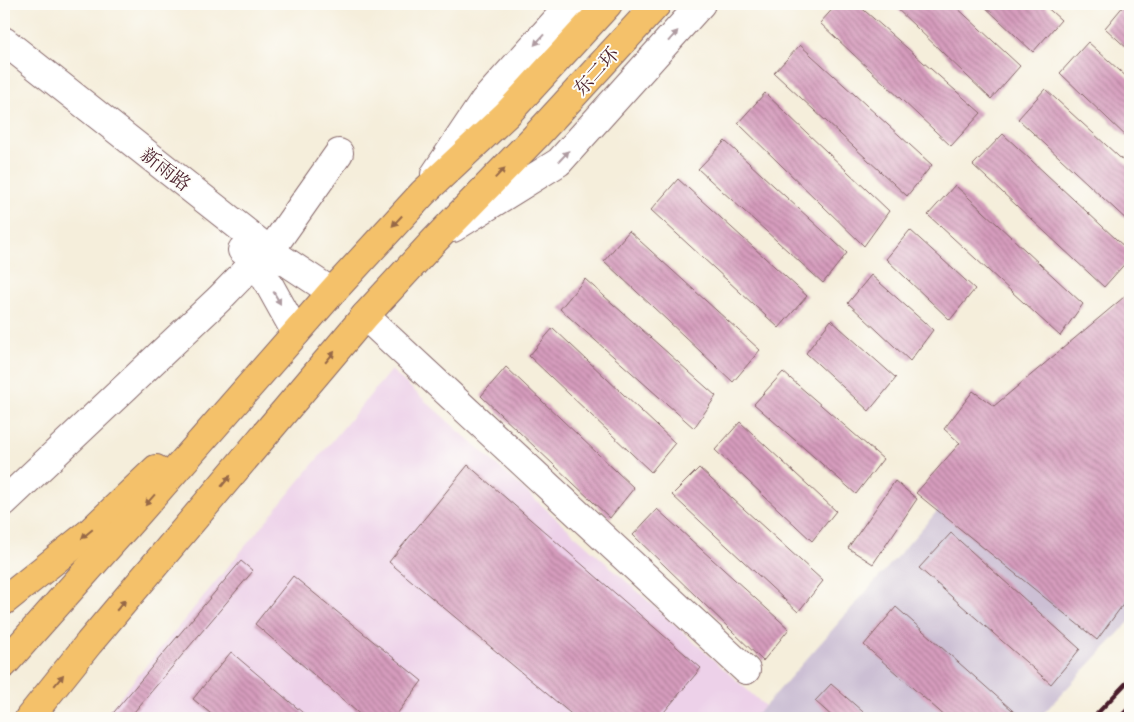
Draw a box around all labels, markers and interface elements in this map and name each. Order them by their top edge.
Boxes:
one-way arrow [667,30,679,42]
one-way arrow [533,33,544,46]
street label: 东二环 [569,42,627,103]
street label: 新雨路 [134,143,195,199]
one-way arrow [558,151,570,163]
one-way arrow [494,168,506,180]
one-way arrow [391,215,403,227]
one-way arrow [273,291,281,305]
one-way arrow [325,350,336,363]
one-way arrow [220,475,231,488]
one-way arrow [145,494,156,506]
one-way arrow [82,528,94,540]
one-way arrow [115,599,126,612]
one-way arrow [54,674,65,687]

